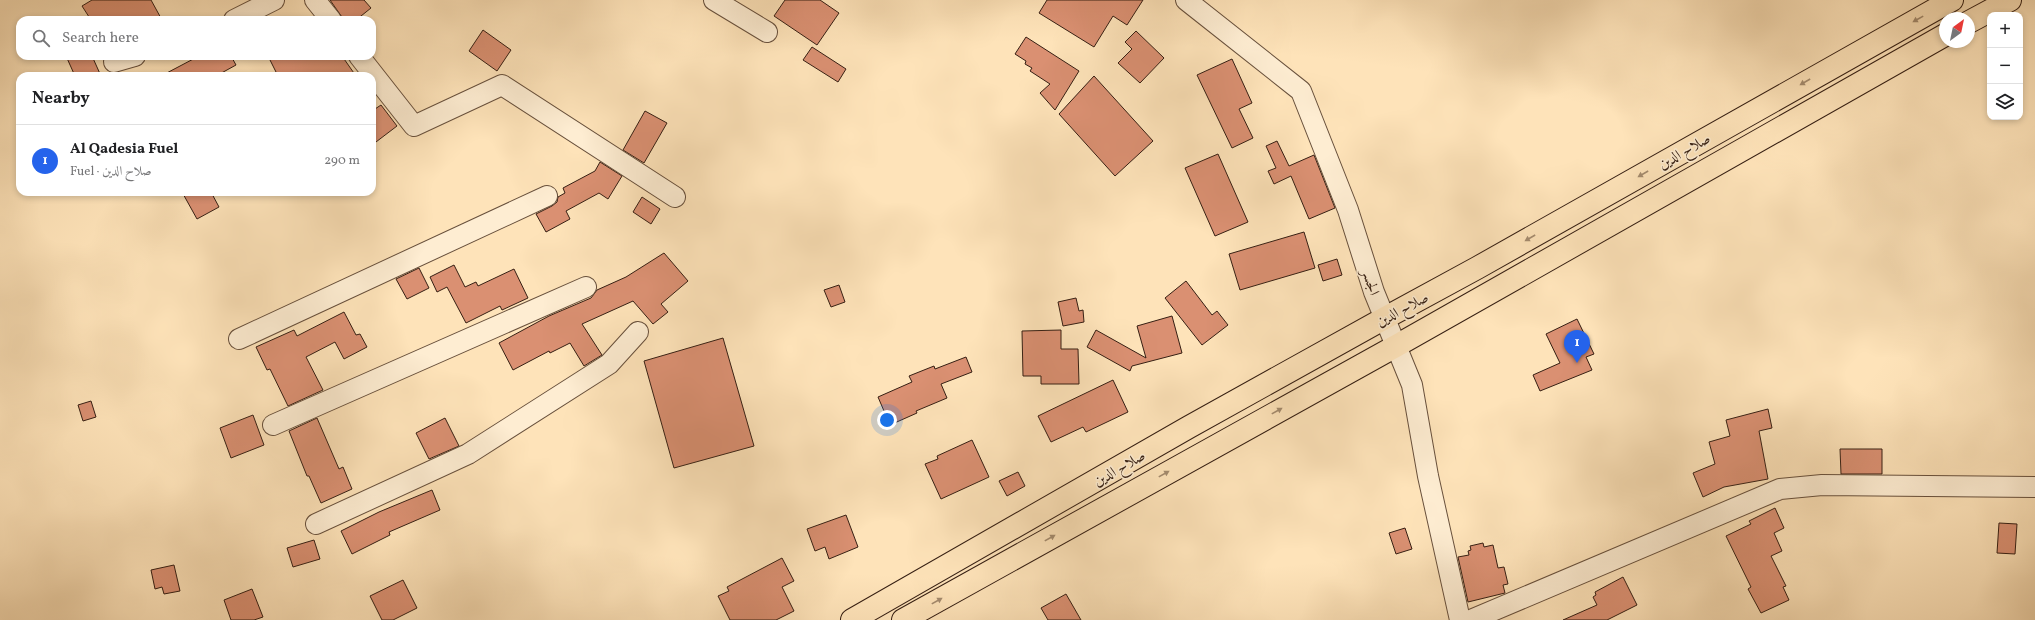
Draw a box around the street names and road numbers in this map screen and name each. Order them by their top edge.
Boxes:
street label: صلاح الدين [1655,129,1715,177]
street label: الجسر [1355,265,1384,299]
street label: صلاح الدين [1373,288,1433,334]
street label: صلاح الدين [1090,446,1150,494]

